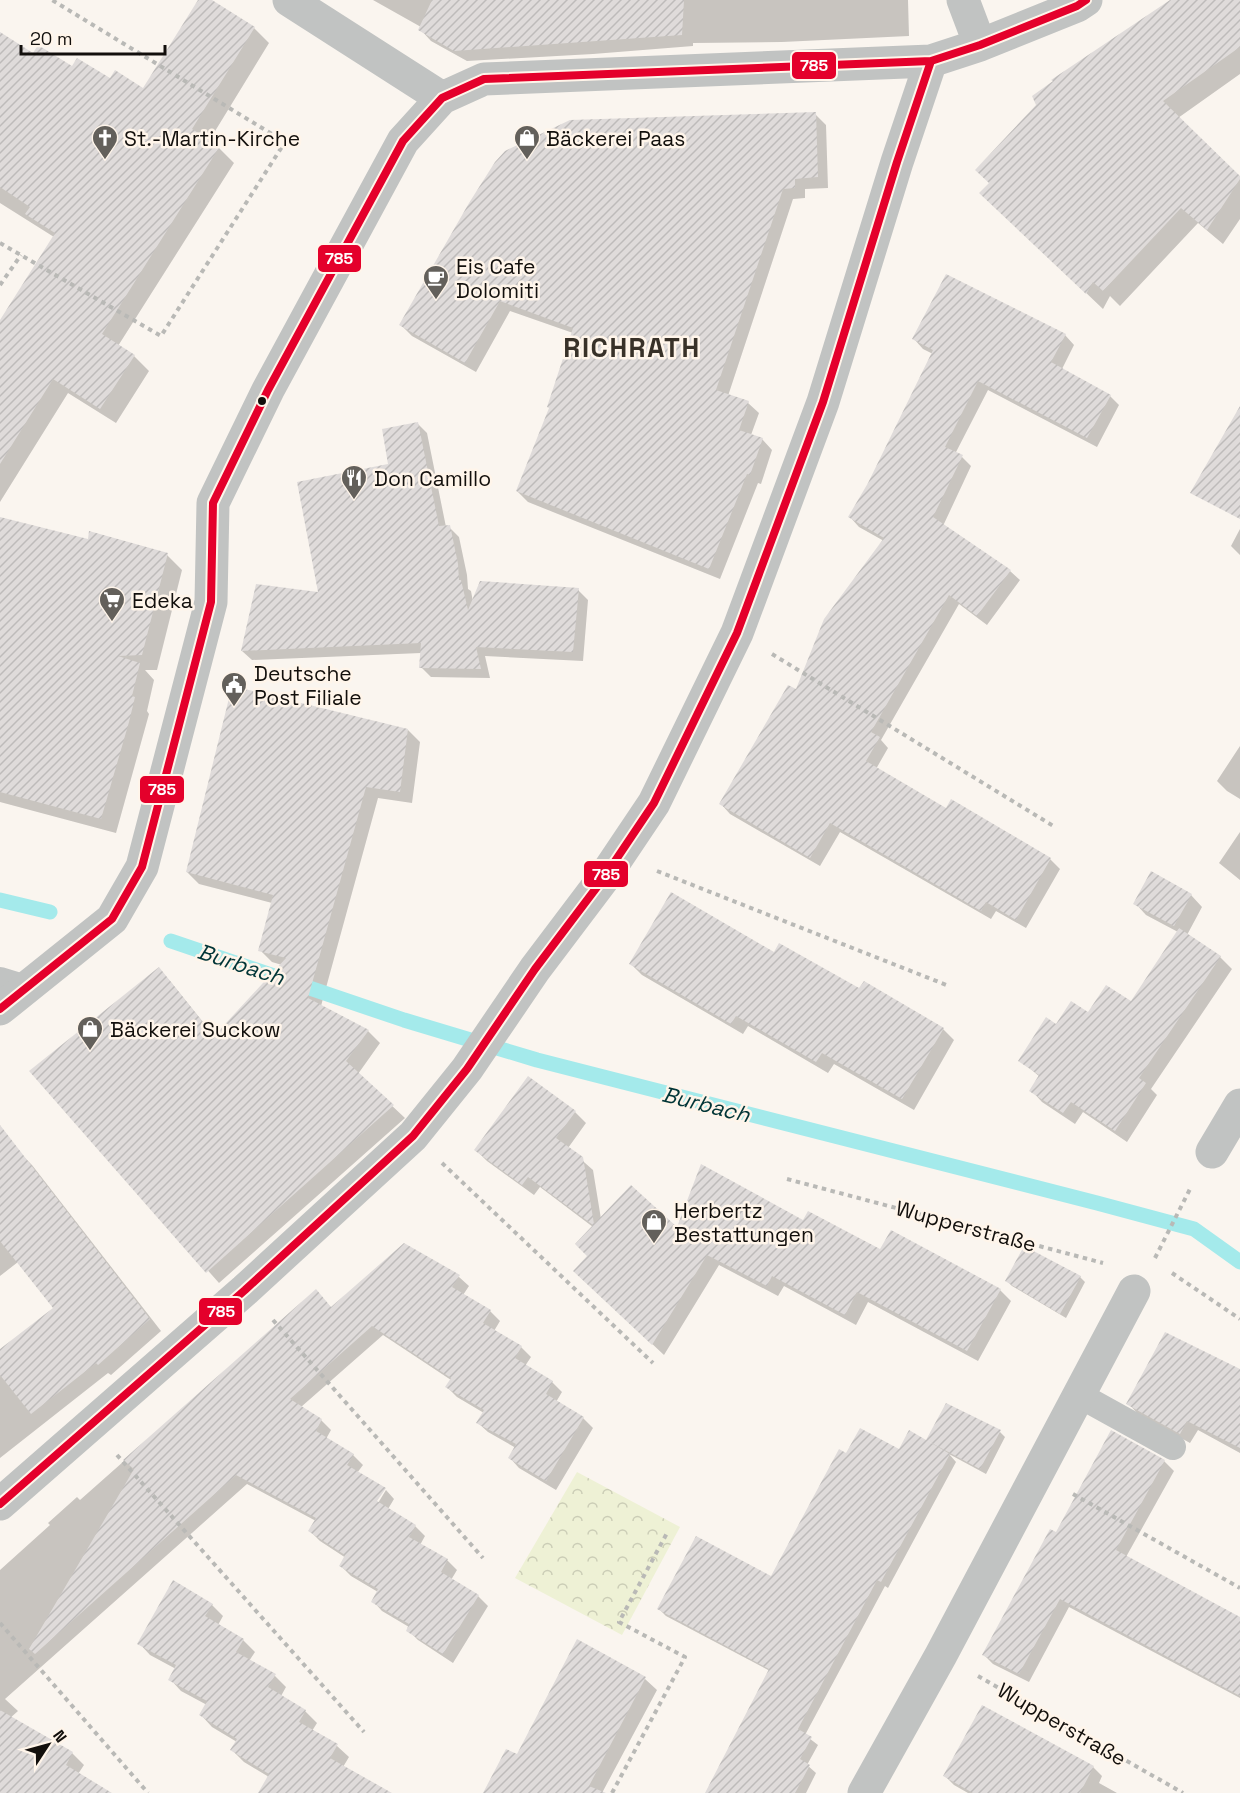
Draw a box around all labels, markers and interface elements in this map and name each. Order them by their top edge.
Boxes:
scale bar [21,18,165,56]
text: 20 m [30,27,73,50]
line badge: 785 [791,51,837,80]
text: 785 [800,55,828,76]
church icon: St.-Martin-Kirche [90,123,120,161]
shop icon: Bäckerei Paas [512,123,542,161]
place label: St.-Martin-Kirche [124,125,300,152]
place label: Bäckerei Paas [546,125,685,152]
line badge: 785 [317,244,362,273]
text: 785 [325,248,353,269]
place label: Eis Cafe Dolomiti [456,253,539,304]
cafe icon: Eis Cafe Dolomiti [421,263,451,301]
district label: RICHRATH [563,330,701,365]
unlabelled marker [256,395,268,407]
restaurant icon: Don Camillo [339,463,369,501]
place label: Don Camillo [374,465,491,492]
supermarket icon: Edeka [97,585,127,623]
place label: Edeka [132,587,193,614]
place label: Deutsche Post Filiale [254,660,362,711]
public building icon: Deutsche Post Filiale [219,670,249,708]
line badge: 785 [139,775,185,804]
text: 785 [148,779,176,800]
line badge: 785 [583,860,629,888]
text: 785 [592,864,620,885]
water label: Burbach [194,937,288,991]
shop icon: Bäckerei Suckow [75,1014,105,1052]
place label: Bäckerei Suckow [110,1016,281,1043]
water label: Burbach [659,1080,753,1129]
street label: Wupperstraße [893,1194,1039,1258]
place label: Herbertz Bestattungen [674,1197,814,1248]
shop icon: Herbertz Bestattungen [639,1207,669,1245]
line badge: 785 [198,1297,243,1326]
text: 785 [207,1301,235,1322]
street label: Wupperstraße [993,1676,1131,1772]
north arrow [18,1715,78,1775]
text: N [48,1726,71,1747]

